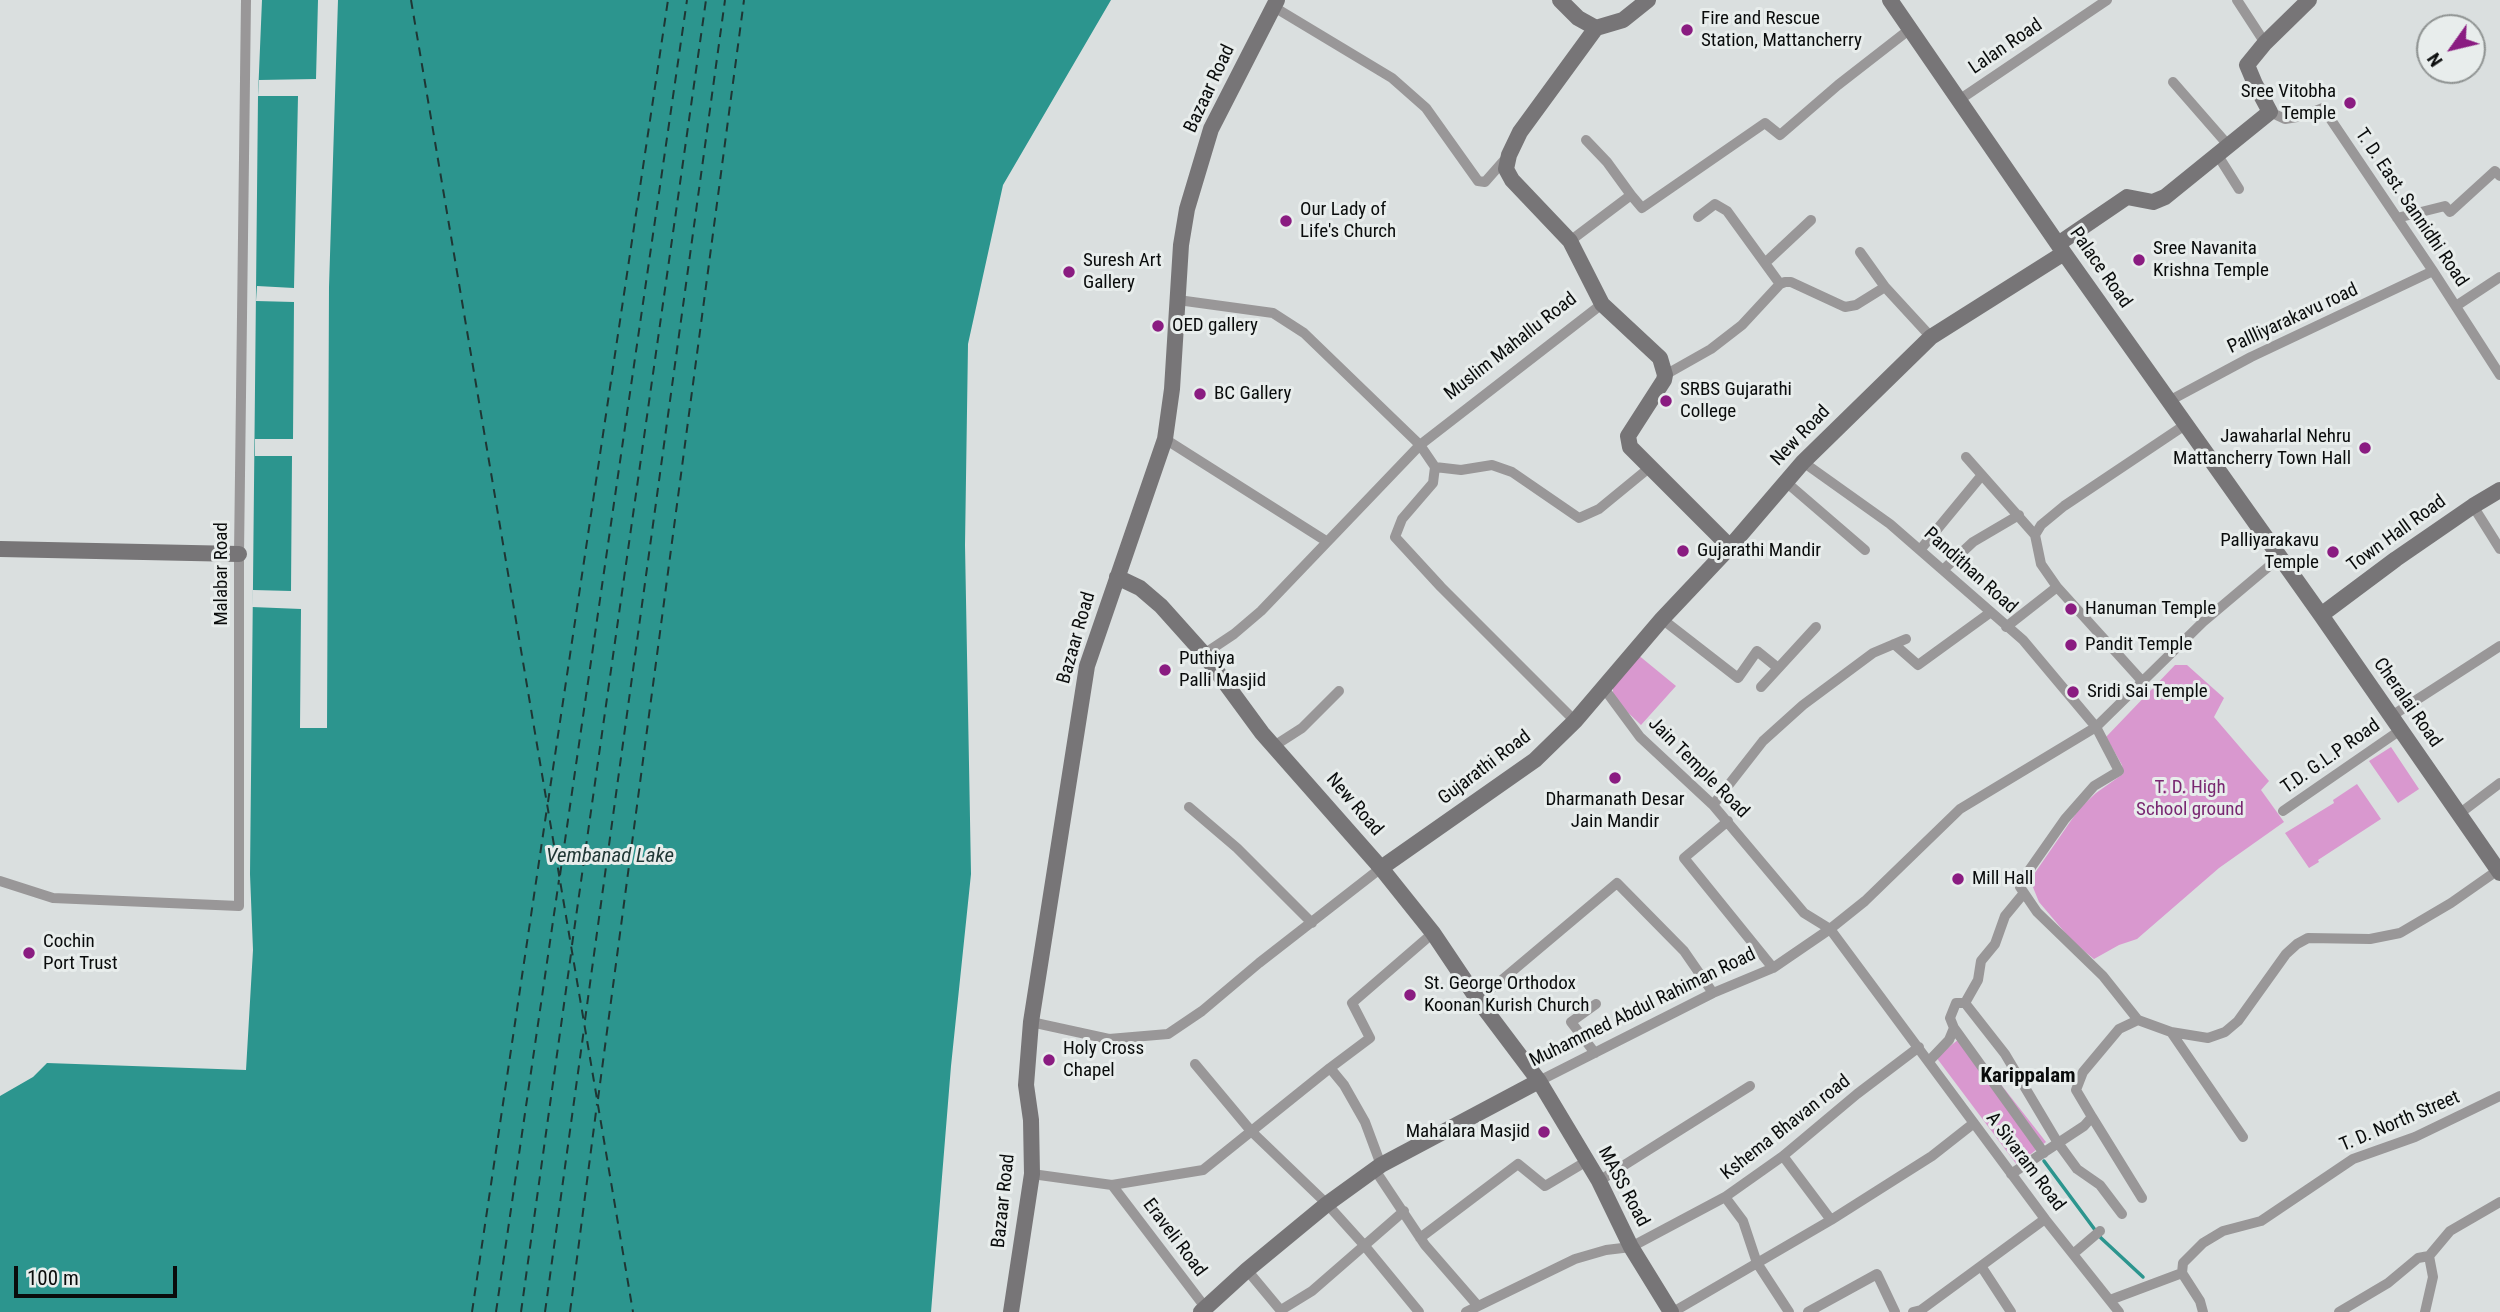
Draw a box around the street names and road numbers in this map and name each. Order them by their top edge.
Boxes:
street label: Lalan Road [1965,14,2047,80]
street label: Bazaar Road [1180,41,1240,137]
street label: T. D. East. Sannidhi Road [2350,125,2472,291]
street label: Palace Road [2064,223,2136,313]
street label: Pallliyarakavu road [2224,279,2362,359]
street label: Muslim Mahallu Road [1440,288,1582,406]
street label: New Road [1767,401,1835,471]
street label: Town Hall Road [2343,491,2451,577]
street label: Malabar Road [211,522,233,626]
street label: Pandithan Road [1918,523,2022,619]
street label: Bazaar Road [1053,590,1101,686]
street label: Cheralai Road [2368,654,2446,752]
street label: Jain Temple Road [1643,713,1753,823]
street label: T.D. G.L.P Road [2277,715,2385,799]
street label: Gujarathi Road [1434,726,1536,810]
street label: New Road [1321,769,1387,841]
street label: Muhammed Abdul Rahiman Road [1526,943,1760,1073]
street label: Kshema Bhavan road [1717,1070,1855,1186]
street label: T. D. North Street [2337,1087,2463,1157]
street label: A Sivaram Road [1980,1108,2070,1216]
street label: MASS Road [1592,1143,1654,1231]
street label: Bazaar Road [988,1153,1020,1249]
street label: Eraveli Road [1137,1194,1211,1282]

